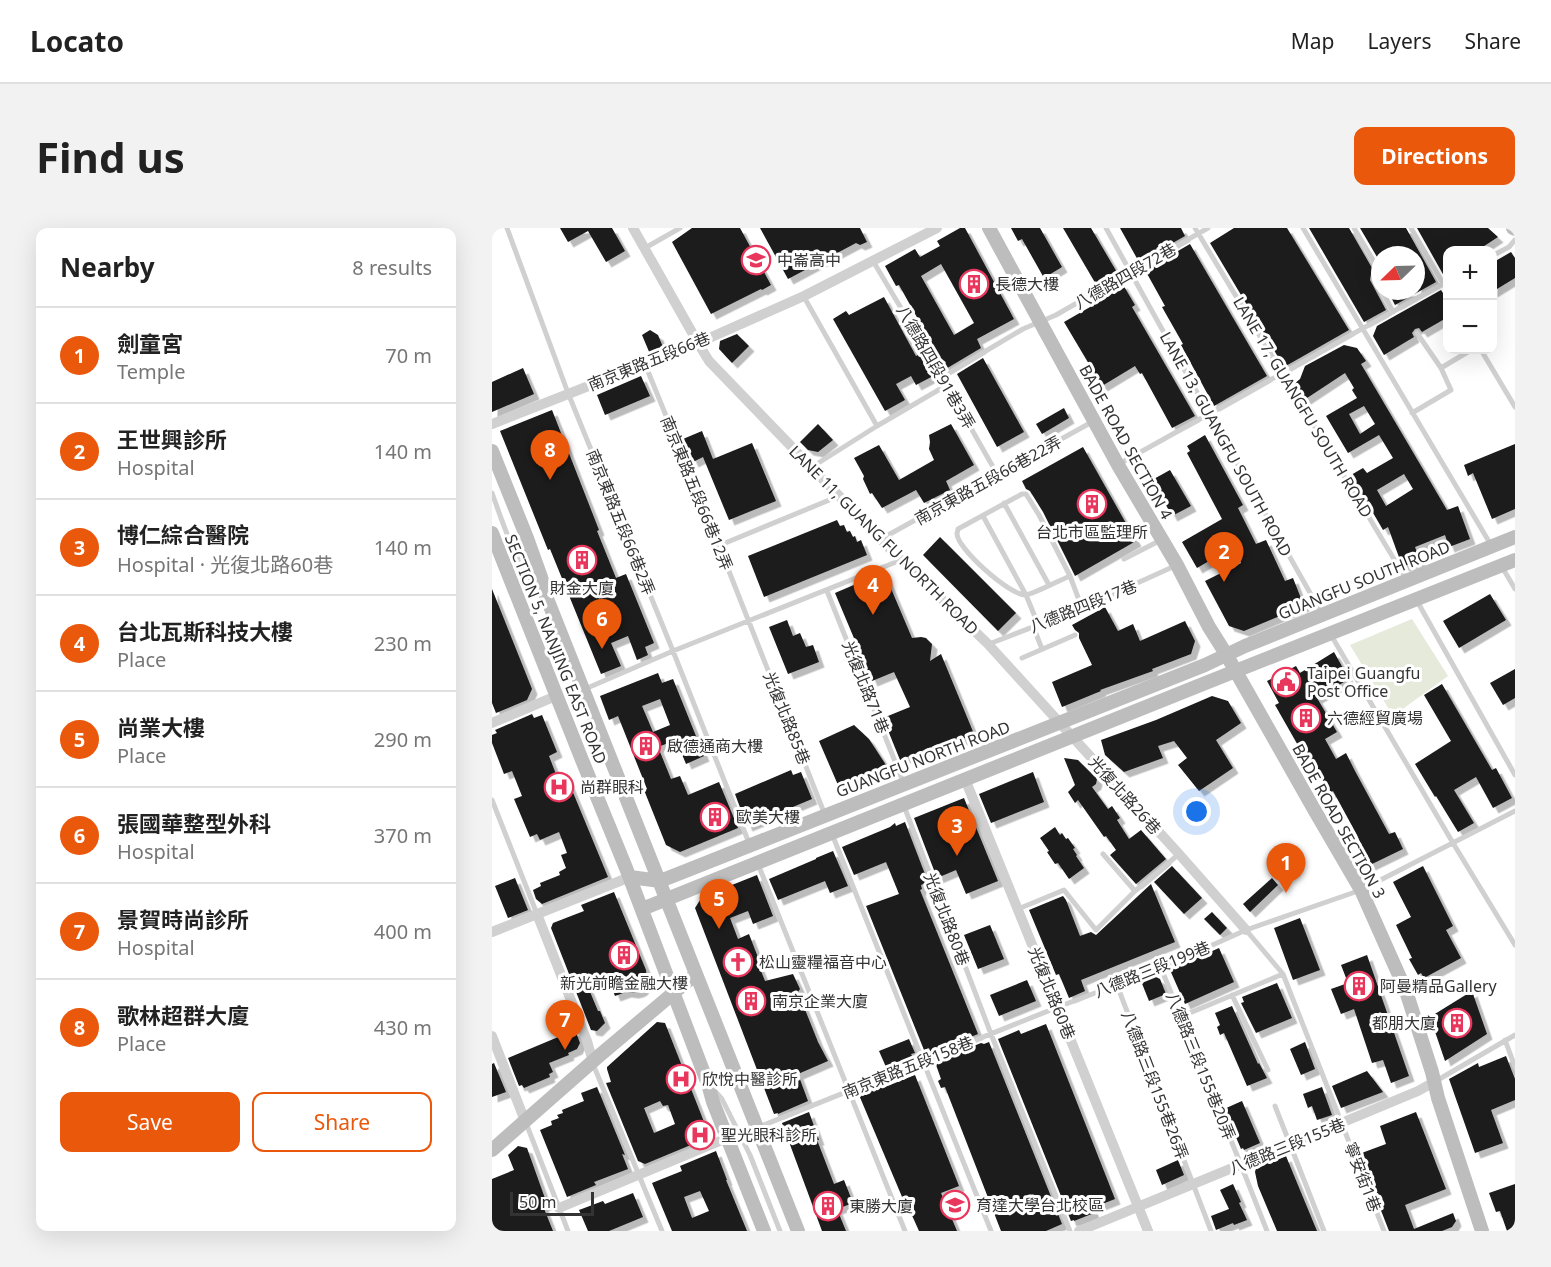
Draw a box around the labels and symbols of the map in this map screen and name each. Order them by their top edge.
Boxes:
street label: 八德路四段72巷 [1070,238,1180,314]
school or university icon: 中崙高中 [740,244,772,276]
north arrow [1371,246,1425,300]
place label: 中崙高中 [777,249,841,271]
building icon: 長德大樓 [958,268,990,300]
place label: 長德大樓 [995,273,1059,295]
street label: LANE 17, GUANGFU SOUTH ROAD [1228,293,1378,521]
street label: 八德路四段91巷3弄 [892,301,980,433]
street label: 南京東路五段66巷 [584,326,714,396]
street label: LANE 13, GUANGFU SOUTH ROAD [1155,328,1297,560]
street label: BADE ROAD SECTION 4 [1074,361,1178,523]
street label: 南京東路五段66巷12弄 [656,413,738,573]
pin: 8 [530,430,570,480]
street label: 南京東路五段66巷22弄 [911,430,1065,530]
street label: LANE 11, GUANG FU NORTH ROAD [784,440,984,640]
street label: 南京東路五段66巷2弄 [582,446,660,598]
building icon: 台北市區監理所 [1076,488,1108,520]
place label: 台北市區監理所 [1036,521,1148,543]
street label: SECTION 5, NANJING EAST ROAD [500,531,612,767]
pin: 2 [1204,532,1244,582]
street label: GUANGFU SOUTH ROAD [1275,535,1453,625]
building icon: 財金大廈 [566,544,598,576]
pin: 4 [854,566,892,615]
street label: 八德路四段17巷 [1026,574,1140,638]
place label: 財金大廈 [550,577,614,599]
pin: 6 [582,600,622,649]
street label: 光復北路71巷 [837,637,895,737]
place label: Taipei Guangfu Post Office [1307,662,1421,702]
public building icon: Taipei Guangfu Post Office [1270,666,1302,698]
street label: 光復北路85巷 [758,668,816,768]
building icon: 六德經貿廣場 [1290,702,1322,734]
place label: 六德經貿廣場 [1327,707,1423,729]
street label: GUANGFU NORTH ROAD [833,716,1013,802]
building icon: 啟德通商大樓 [630,730,662,762]
place label: 啟德通商大樓 [667,735,763,757]
street label: BADE ROAD SECTION 3 [1287,740,1391,902]
street label: 光復北路26巷 [1084,751,1166,839]
hospital icon: 尚群眼科 [543,771,575,803]
place label: 尚群眼科 [580,776,644,798]
your location [1182,797,1211,826]
building icon: 歐美大樓 [699,801,731,833]
place label: 歐美大樓 [736,806,800,828]
pin: 3 [938,806,976,856]
pin: 1 [1266,844,1306,893]
street label: 光復北路80巷 [919,869,975,969]
pin: 5 [700,880,738,929]
street label: 八德路三段199巷 [1091,936,1213,1002]
building icon: 新光前瞻金融大樓 [608,939,640,971]
street label: 光復北路60巷 [1023,943,1081,1043]
church icon: 松山靈糧福音中心 [722,946,754,978]
place label: 松山靈糧福音中心 [759,951,887,973]
building icon: 阿曼精品Gallery [1343,970,1375,1002]
place label: 新光前瞻金融大樓 [560,972,688,994]
place label: 阿曼精品Gallery [1380,975,1498,997]
building icon: 南京企業大廈 [735,985,767,1017]
street label: 八德路三段155巷20弄 [1161,989,1241,1143]
place label: 南京企業大廈 [772,990,868,1012]
pin: 7 [546,1000,584,1050]
street label: 八德路三段155巷26弄 [1116,1007,1194,1163]
building icon: 都朋大廈 [1441,1007,1473,1039]
place label: 都朋大廈 [1372,1012,1436,1034]
street label: 南京東路五段158巷 [839,1031,977,1103]
hospital icon: 欣悅中醫診所 [665,1063,697,1095]
place label: 欣悅中醫診所 [702,1068,798,1090]
street label: 八德路三段155巷 [1226,1113,1348,1179]
hospital icon: 聖光眼科診所 [684,1119,716,1151]
place label: 聖光眼科診所 [721,1124,817,1146]
street label: 寧安街1巷 [1340,1139,1386,1215]
scale bar [510,1189,594,1216]
school or university icon: 育達大學台北校區 [939,1189,971,1221]
building icon: 東勝大廈 [812,1190,844,1222]
place label: 育達大學台北校區 [976,1194,1104,1216]
place label: 東勝大廈 [849,1195,913,1217]

